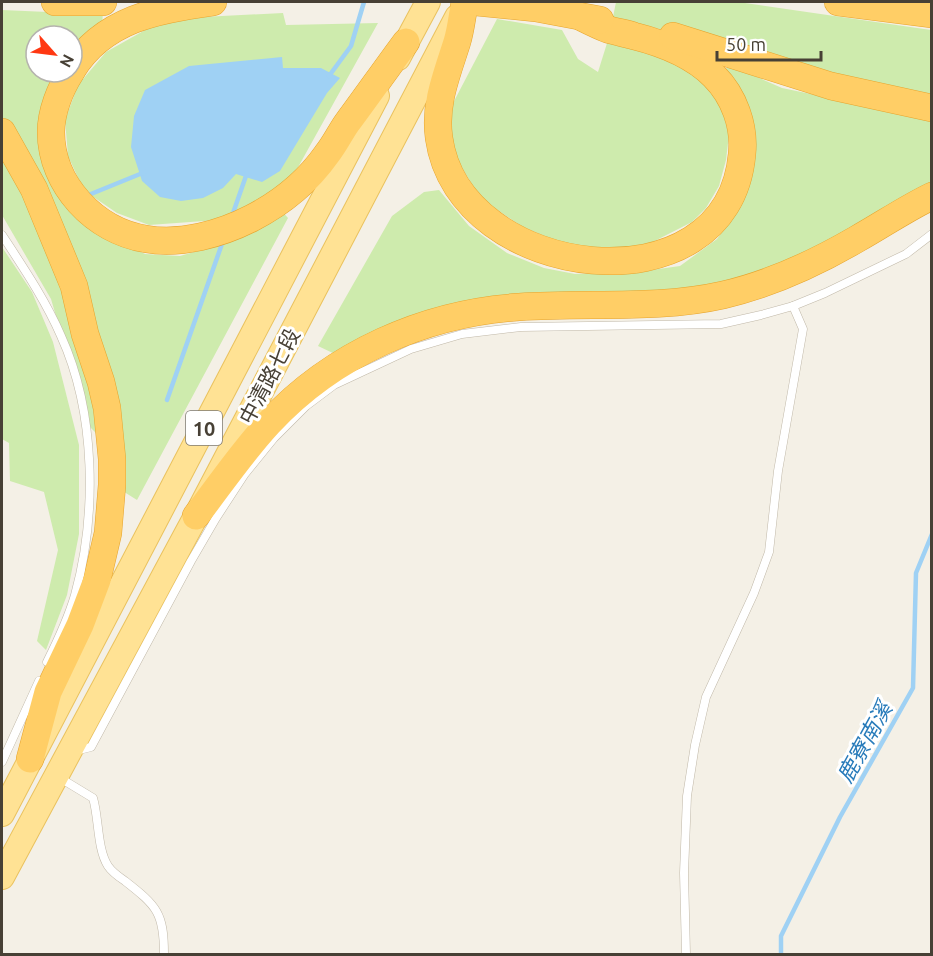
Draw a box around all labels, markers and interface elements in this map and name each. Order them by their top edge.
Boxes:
north arrow [24,24,84,84]
scale bar [717,24,820,62]
text: 50 m [726,34,766,54]
text: N [56,52,78,71]
street label: 中清路七段 [234,324,304,428]
road number: 10 [186,411,222,445]
water label: 鹿寮南溪 [832,695,898,787]

